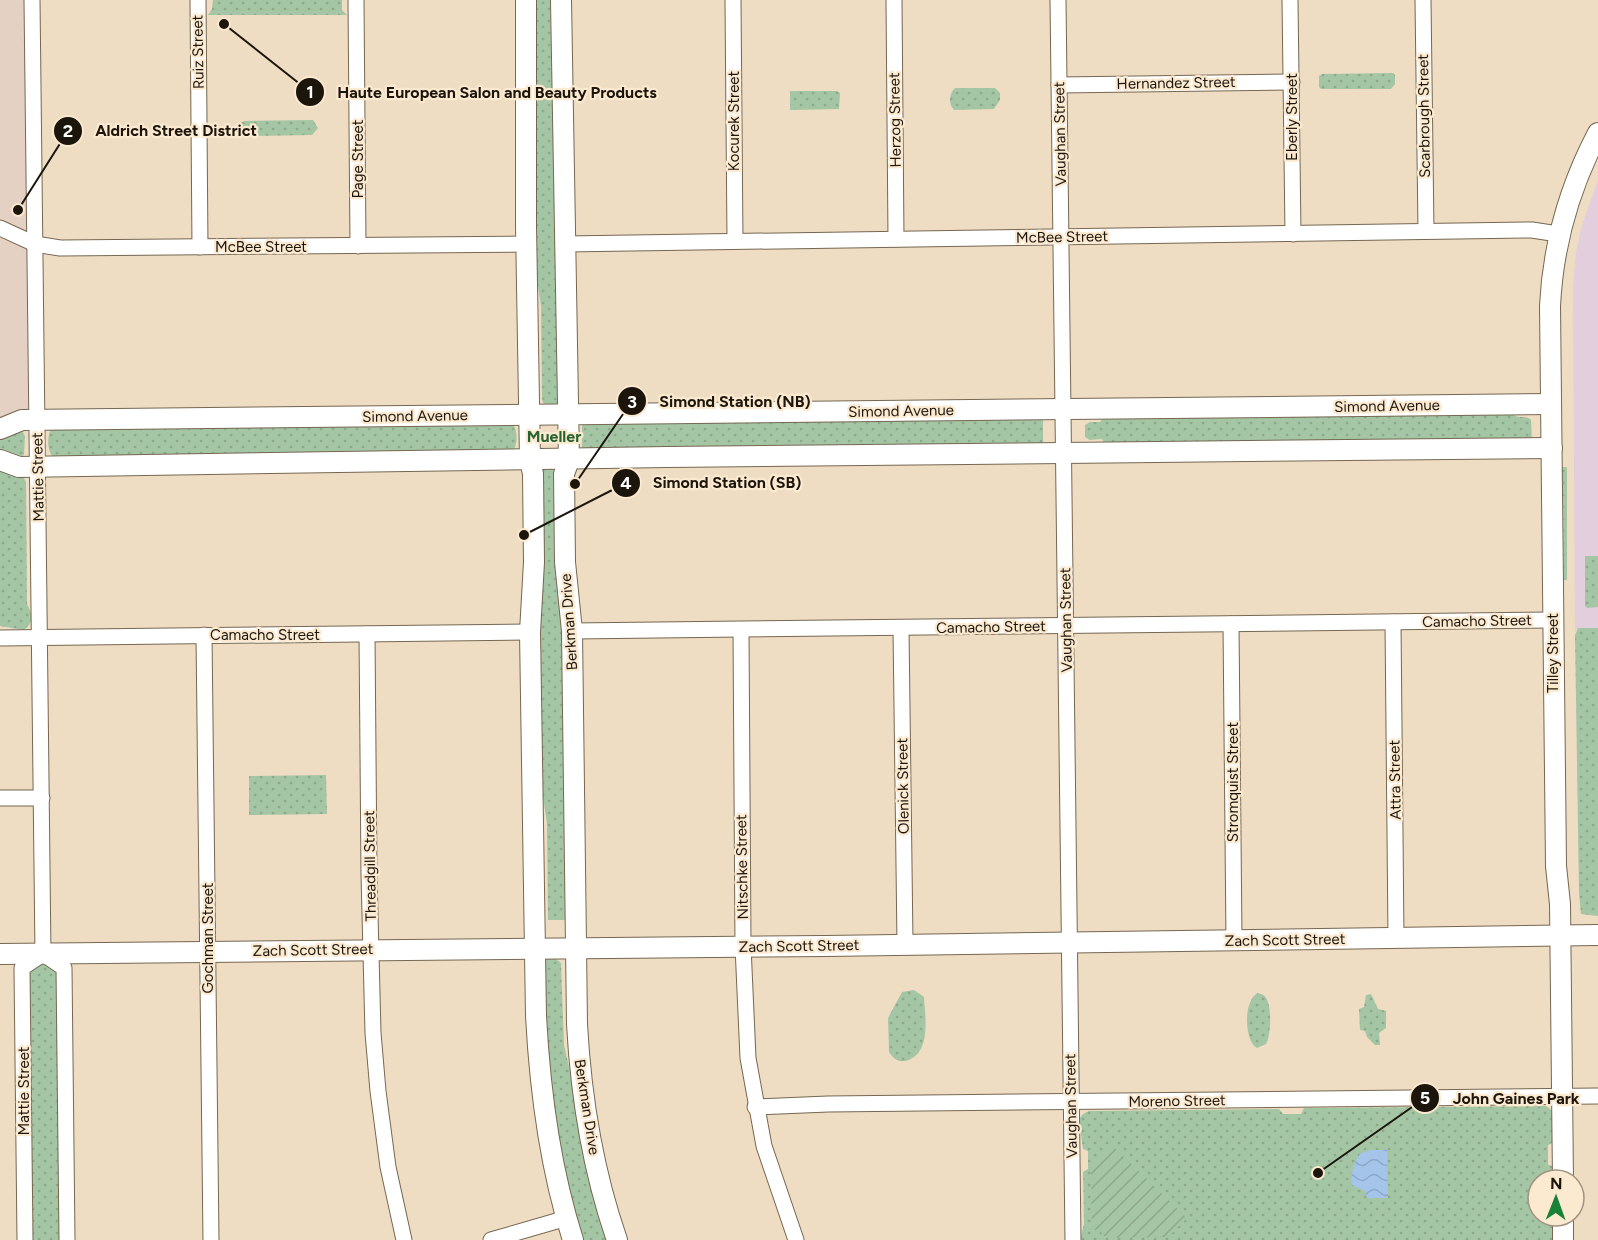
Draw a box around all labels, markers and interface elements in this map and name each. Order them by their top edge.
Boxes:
street label: Ruiz Street [188,14,208,89]
street label: Scarbrough Street [1414,54,1434,178]
street label: Kocurek Street [725,70,743,171]
street label: Herzog Street [885,72,905,168]
street label: Hernandez Street [1116,73,1236,93]
street label: Eberly Street [1283,73,1301,161]
callout: Haute European Salon and Beauty Products [295,75,669,109]
text: 1 [306,81,314,103]
street label: Vaughan Street [1050,81,1070,187]
text: Haute European Salon and Beauty Products [337,83,657,102]
callout: Aldrich Street District [53,114,268,148]
street label: Page Street [349,119,367,198]
text: 2 [63,120,73,142]
text: Aldrich Street District [95,121,257,140]
street label: McBee Street [1016,227,1109,247]
street label: McBee Street [215,238,307,256]
callout: Simond Station (NB) [617,384,823,418]
text: 3 [627,391,637,413]
text: Simond Station (NB) [659,392,811,411]
street label: Simond Avenue [1334,396,1440,416]
street label: Simond Avenue [848,401,954,421]
street label: Simond Avenue [362,406,468,426]
district label: Mueller [527,427,581,446]
street label: Mattie Street [28,432,48,522]
callout: Simond Station (SB) [611,466,813,500]
text: 4 [620,472,632,494]
text: Simond Station (SB) [653,473,801,492]
street label: Vaughan Street [1056,567,1076,673]
street label: Berkman Drive [557,573,581,671]
street label: Camacho Street [1422,611,1532,631]
street label: Tilley Street [1544,613,1562,693]
street label: Camacho Street [936,617,1046,637]
street label: Camacho Street [210,626,320,644]
street label: Stromquist Street [1224,722,1242,842]
street label: Olenick Street [893,737,913,834]
street label: Attra Street [1385,740,1405,820]
street label: Threadgill Street [360,810,380,922]
street label: Nitschke Street [732,814,752,920]
street label: Gochman Street [199,882,217,994]
street label: Zach Scott Street [1225,930,1346,950]
street label: Zach Scott Street [739,936,860,956]
street label: Zach Scott Street [253,940,374,960]
street label: Mattie Street [15,1046,33,1136]
street label: Vaughan Street [1061,1053,1081,1159]
street label: Berkman Drive [571,1058,603,1156]
callout: John Gaines Park [1410,1081,1591,1115]
text: 5 [1420,1087,1430,1109]
text: John Gaines Park [1453,1089,1580,1108]
street label: Moreno Street [1128,1091,1226,1111]
north arrow [1526,1168,1586,1228]
text: N [1550,1174,1563,1193]

